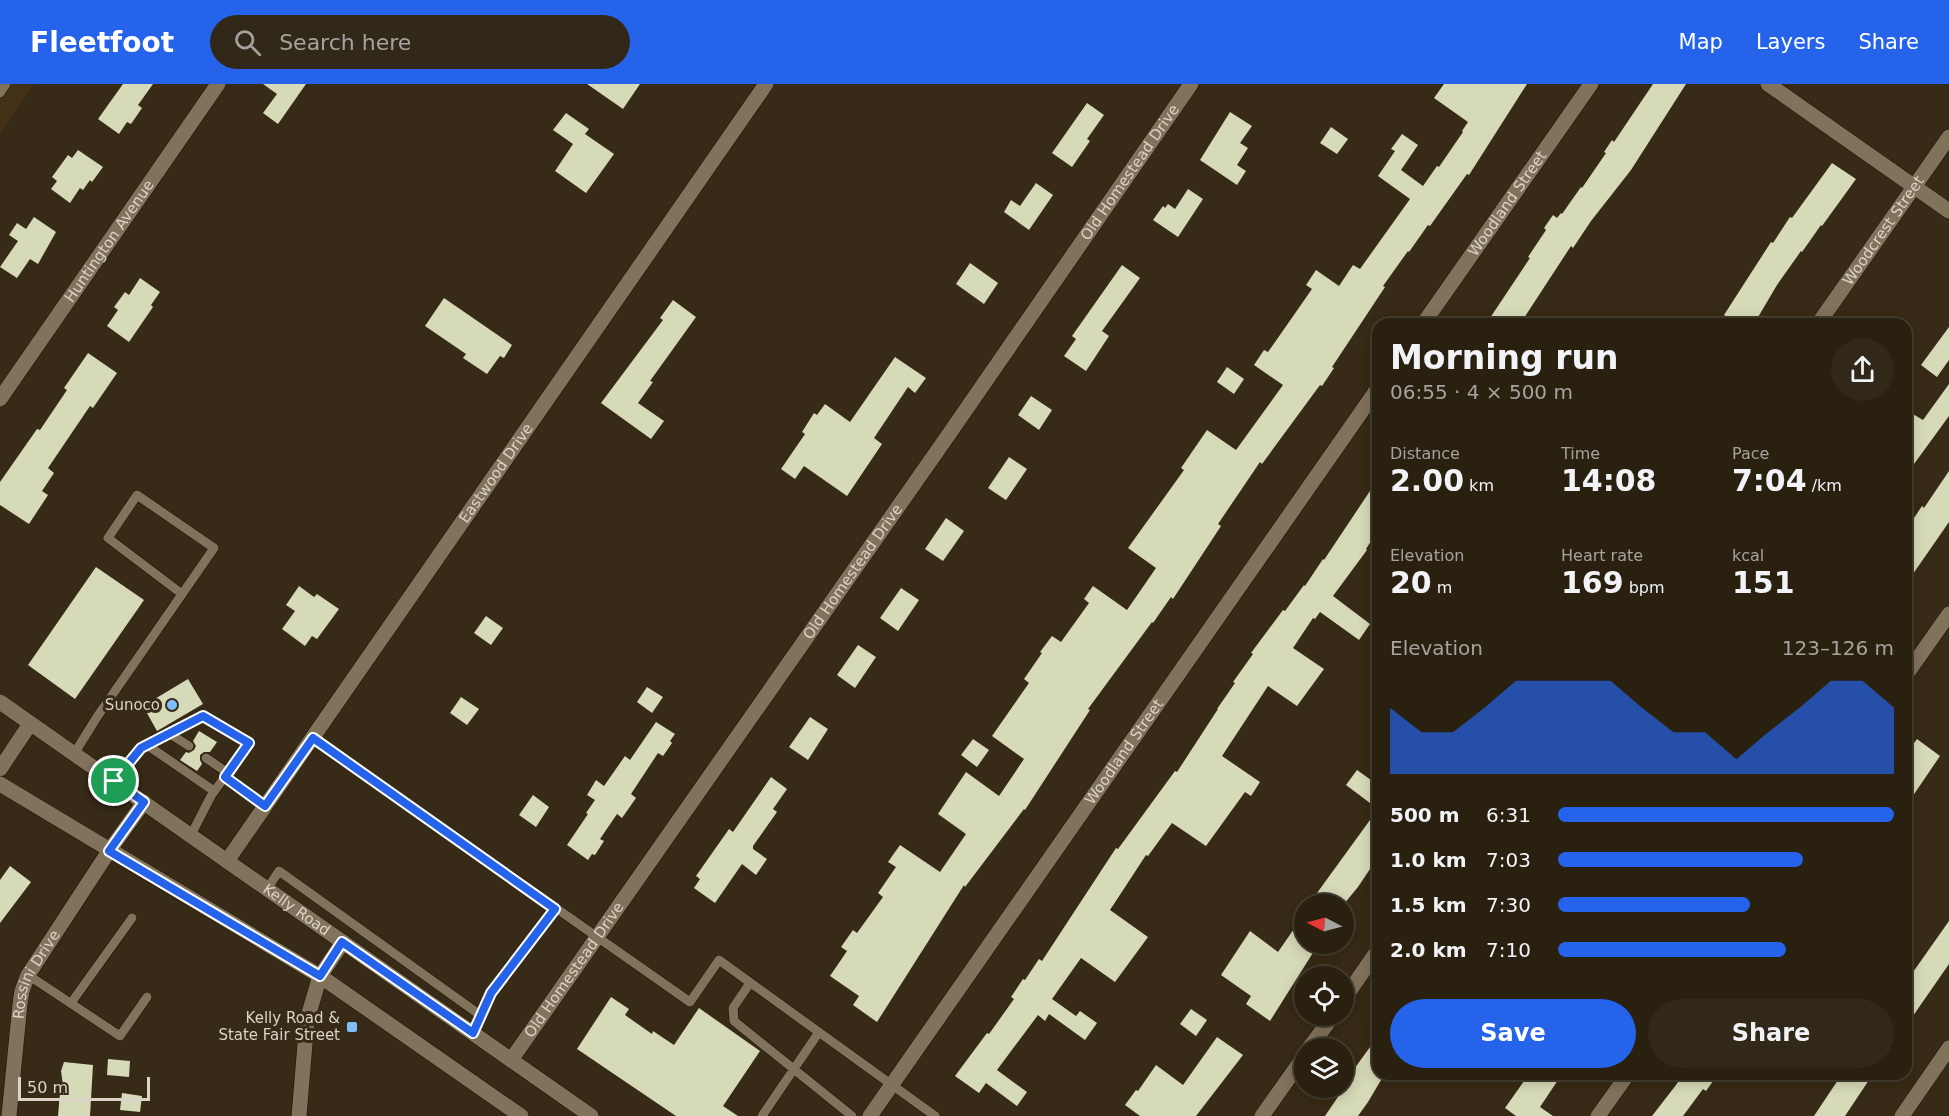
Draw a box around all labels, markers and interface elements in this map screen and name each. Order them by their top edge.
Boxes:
search box [210,15,630,69]
text: Fleetfoot [30,26,174,59]
icon: search [231,26,264,59]
text: Search here [279,30,411,55]
text: Map [1679,30,1723,54]
text: Layers [1756,30,1825,54]
text: Share [1858,30,1919,54]
street label: Old Homestead Drive [1077,101,1183,244]
street label: Woodland Street [1464,147,1550,260]
street label: Woodcrest Street [1839,172,1928,289]
street label: Huntington Avenue [61,177,158,306]
text: Morning run [1390,338,1618,377]
button: share [1831,338,1894,401]
text: 06:55 · 4 × 500 m [1390,380,1573,404]
street label: Eastwood Drive [455,420,537,527]
text: Distance [1390,444,1460,463]
text: Time [1561,444,1600,463]
text: Pace [1732,444,1769,463]
text: 2.00 [1390,463,1464,498]
text: 14:08 [1561,463,1657,498]
text: 7:04 [1732,463,1807,498]
text: km [1464,476,1494,495]
text: /km [1807,476,1842,495]
street label: Old Homestead Drive [799,501,906,643]
text: Elevation [1390,546,1464,565]
text: Heart rate [1561,546,1643,565]
text: kcal [1732,546,1764,565]
text: 20 [1390,565,1432,600]
text: 169 [1561,565,1624,600]
text: 151 [1732,565,1795,600]
text: m [1432,578,1452,597]
text: bpm [1624,578,1665,597]
text: Elevation [1390,636,1483,660]
text: 123–126 m [1782,636,1894,660]
place label: Sunoco [105,696,160,714]
street label: Woodland Street [1081,696,1167,808]
marker: Sunoco [165,698,179,712]
pin [88,755,139,806]
icon: arrive [97,764,130,797]
text: 500 m [1390,803,1460,827]
text: 6:31 [1486,803,1531,827]
text: 1.0 km [1390,848,1467,872]
text: 7:03 [1486,848,1531,872]
street label: Kelly Road [259,880,334,939]
text: 1.5 km [1390,893,1467,917]
text: 7:30 [1486,893,1531,917]
north arrow [1294,894,1354,954]
map controls [1294,894,1354,1098]
street label: Old Homestead Drive [521,899,628,1041]
street label: Rossini Drive [10,927,64,1020]
text: 2.0 km [1390,938,1467,962]
text: 7:10 [1486,938,1531,962]
button: locate [1294,966,1354,1026]
button: Save [1390,999,1636,1068]
button: Share [1648,999,1894,1068]
place label: Kelly Road & State Fair Street [218,1009,340,1044]
marker: Kelly Road & State Fair Street [345,1020,359,1034]
button: layers [1294,1038,1354,1098]
scale bar [18,1074,150,1102]
text: 50 m [27,1078,68,1097]

